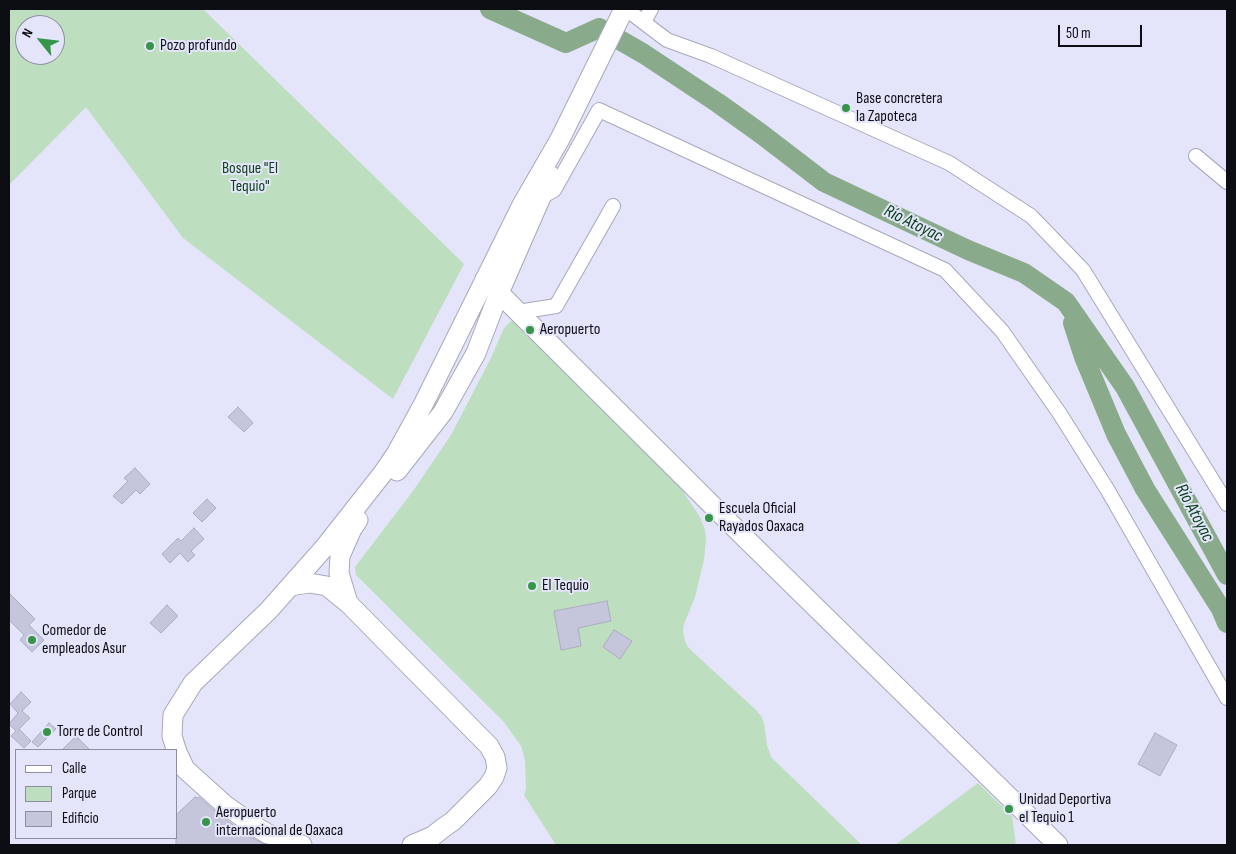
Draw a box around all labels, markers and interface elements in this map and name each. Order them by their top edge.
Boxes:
north arrow [15,15,65,65]
scale bar [1061,15,1145,47]
text: 50 m [1066,24,1091,43]
text: N [18,26,37,40]
place label: Pozo profundo [160,36,237,56]
marker: Pozo profundo [144,40,156,52]
place label: Base concretera la Zapoteca [856,89,943,127]
marker: Base concretera la Zapoteca [840,102,852,114]
park label: Bosque "El Tequio" [222,159,278,197]
water label: Río Atoyac [880,201,946,247]
place label: Aeropuerto [540,320,600,340]
marker: Aeropuerto [524,324,536,336]
water label: Río Atoyac [1170,480,1218,546]
place label: Escuela Oficial Rayados Oaxaca [719,499,804,537]
marker: Escuela Oficial Rayados Oaxaca [703,512,715,524]
place label: El Tequio [542,576,589,596]
marker: El Tequio [526,580,538,592]
place label: Comedor de empleados Asur [42,621,126,659]
marker: Comedor de empleados Asur [26,634,38,646]
place label: Torre de Control [57,722,143,742]
marker: Torre de Control [41,726,53,738]
legend [15,749,178,839]
text: Calle [62,759,86,778]
text: Parque [62,784,97,803]
place label: Unidad Deportiva el Tequio 1 [1019,790,1111,828]
place label: Aeropuerto internacional de Oaxaca [216,803,343,841]
marker: Unidad Deportiva el Tequio 1 [1003,803,1015,815]
text: Edificio [62,809,99,828]
marker: Aeropuerto internacional de Oaxaca [200,816,212,828]

